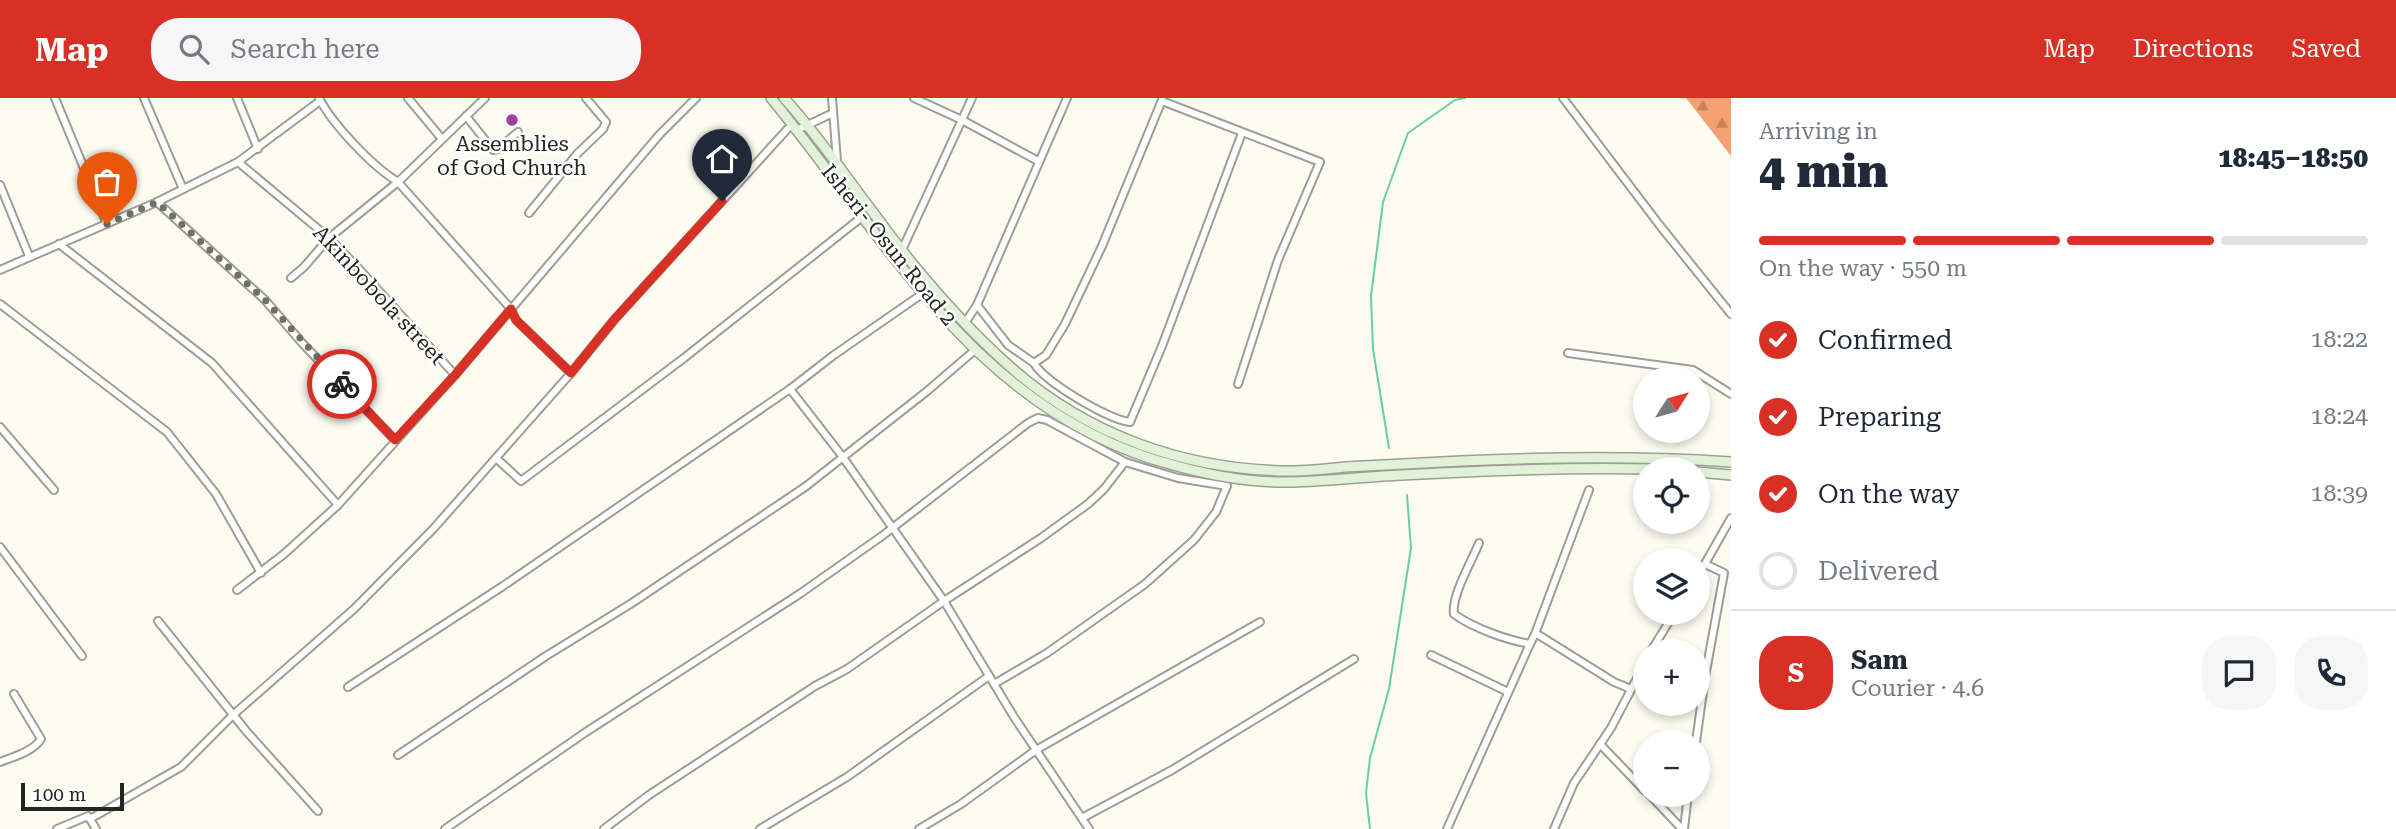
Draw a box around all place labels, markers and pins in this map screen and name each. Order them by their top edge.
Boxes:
marker: Assemblies of God Church [504,112,520,128]
pin [692,129,752,201]
place label: Assemblies of God Church [437,132,587,180]
pin [77,152,137,224]

